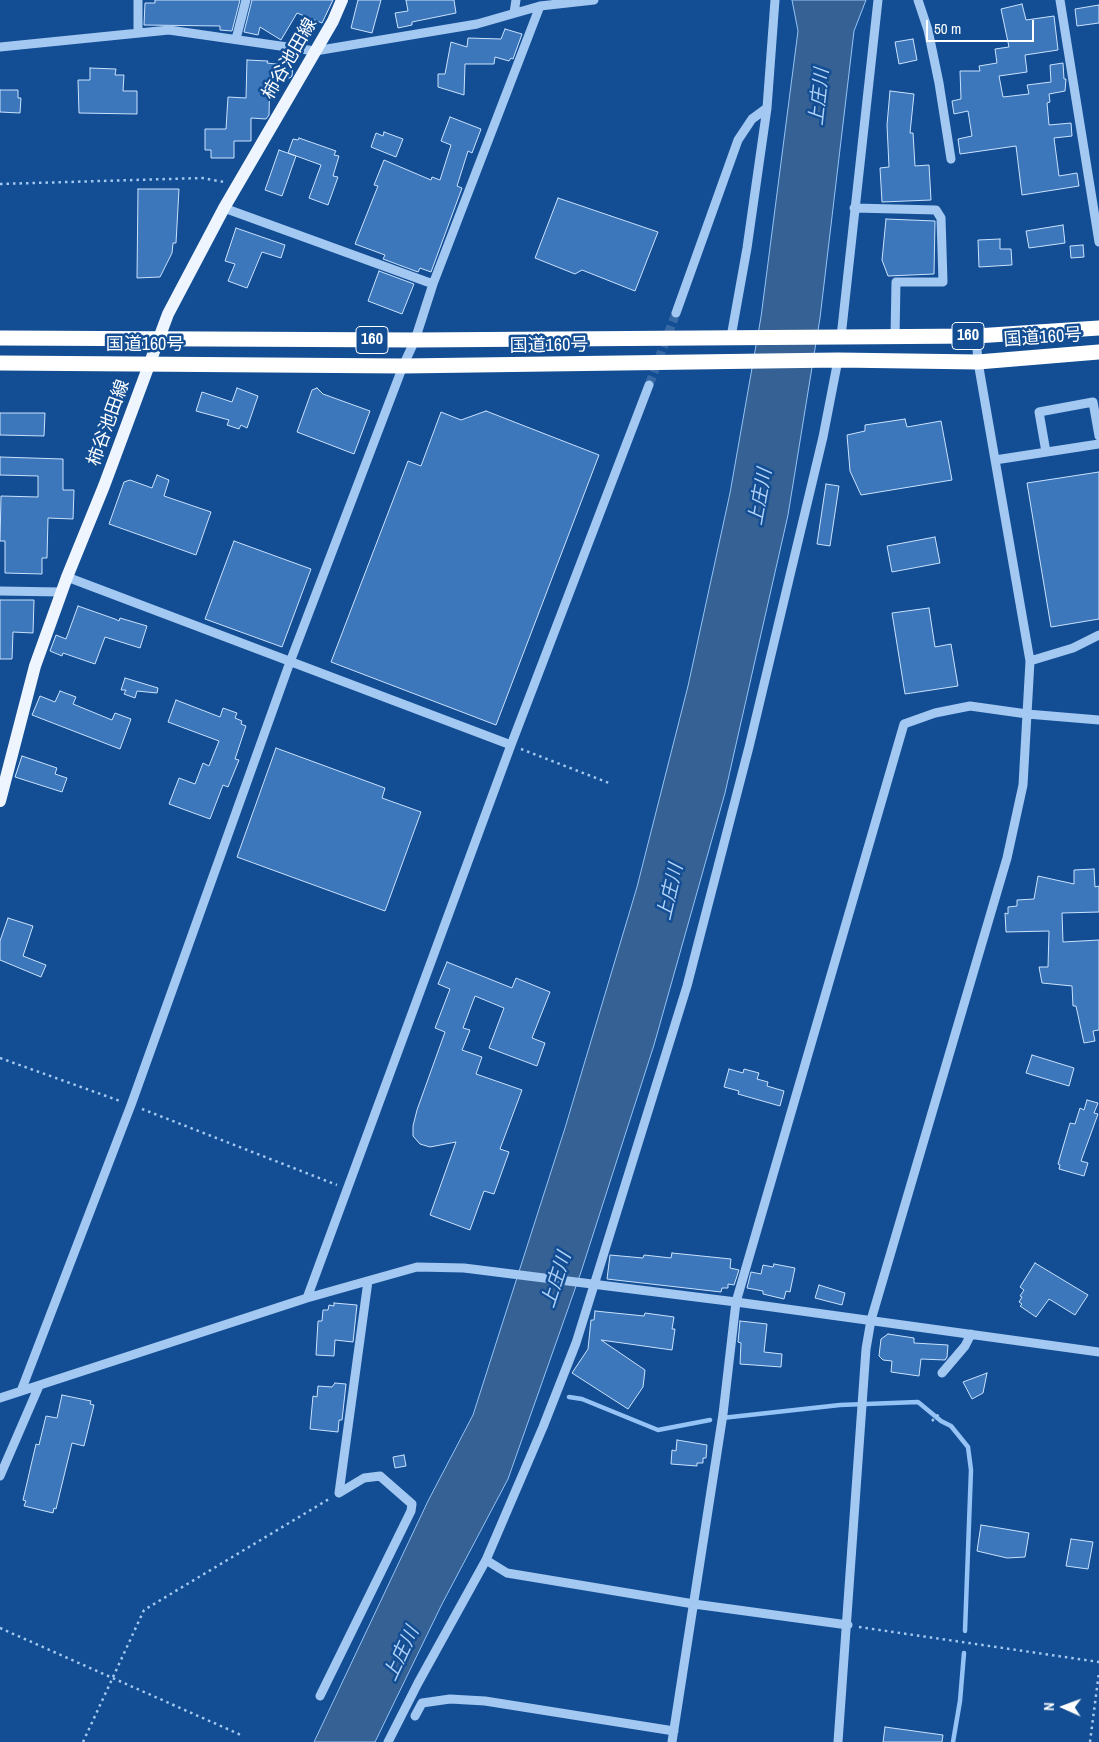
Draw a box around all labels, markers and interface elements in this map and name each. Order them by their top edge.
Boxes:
scale bar [929,10,1036,42]
street label: 柿谷池田線 [258,15,322,103]
text: 50 m [934,18,961,39]
water label: 上庄川 [806,67,834,127]
road number: 160 [952,322,984,350]
street label: 国道160号 [1003,324,1083,352]
road number: 160 [356,326,388,354]
street label: 国道160号 [106,334,184,356]
street label: 国道160号 [510,335,588,357]
street label: 柿谷池田線 [83,377,135,469]
water label: 上庄川 [745,467,777,527]
water label: 上庄川 [653,862,689,922]
water label: 上庄川 [537,1249,577,1311]
water label: 上庄川 [380,1623,424,1685]
north arrow [1039,1682,1089,1732]
text: N [1040,1702,1058,1711]

